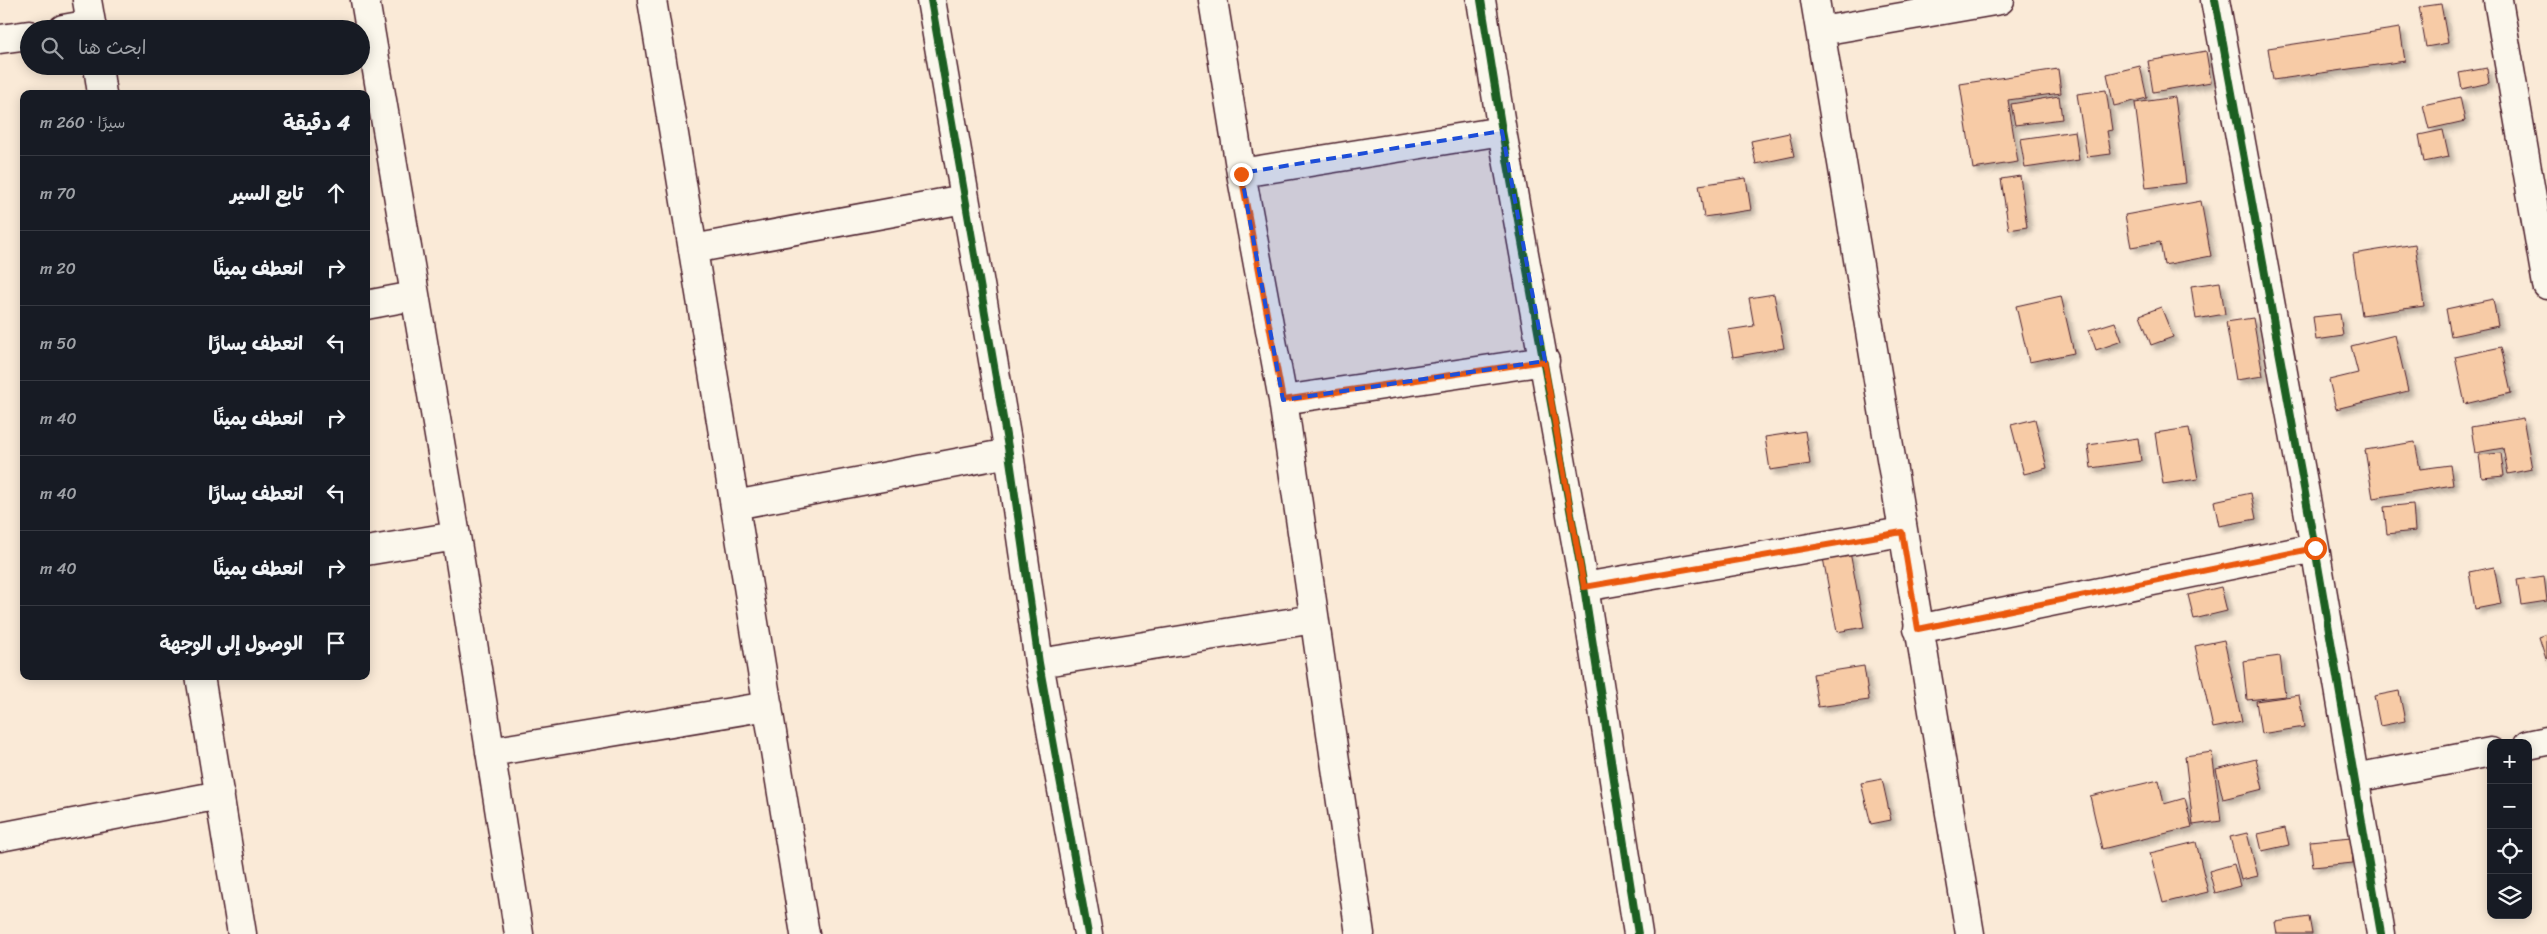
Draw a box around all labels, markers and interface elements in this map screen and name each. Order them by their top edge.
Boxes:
search box [20,20,370,75]
text: ابحث هنا [78,31,146,64]
icon: search [38,34,66,62]
text: 4 دقيقة [283,104,350,142]
text: سيرًا · 260 m [40,108,125,137]
route end [1230,163,1253,186]
text: تابع السير [230,177,303,210]
text: 70 m [40,179,76,208]
icon: ahead [322,179,350,207]
text: انعطف يمينًا [213,252,303,285]
text: 20 m [40,254,76,283]
icon: right [322,254,350,282]
text: انعطف يسارًا [208,327,303,360]
text: 50 m [40,329,76,358]
icon: left [322,329,350,357]
text: انعطف يمينًا [213,402,303,435]
text: 40 m [40,404,77,433]
icon: right [322,404,350,432]
text: انعطف يسارًا [208,477,303,510]
text: 40 m [40,479,77,508]
icon: left [322,479,350,507]
route start [2304,537,2327,560]
text: انعطف يمينًا [213,552,303,585]
text: 40 m [40,554,77,583]
icon: right [322,554,350,582]
text: الوصول إلى الوجهة [160,627,303,660]
icon: arrive [322,629,350,657]
map controls [2487,739,2532,919]
button: + [2487,739,2532,784]
button: − [2487,784,2532,829]
button: locate [2487,829,2532,874]
button: layers [2487,874,2532,919]

